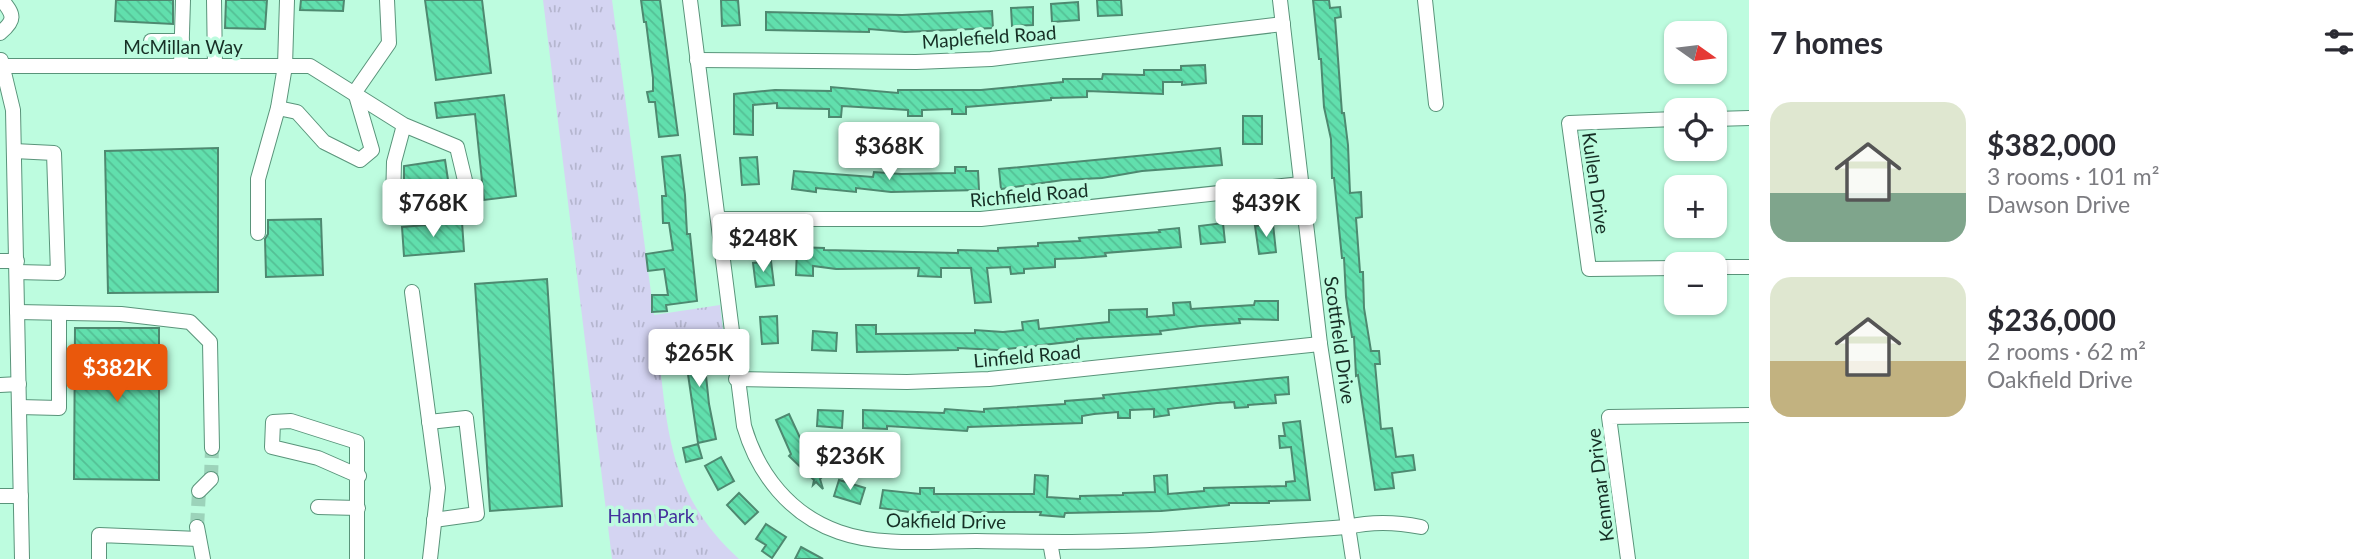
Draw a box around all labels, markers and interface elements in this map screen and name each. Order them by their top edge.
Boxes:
street label: Maplefield Road [921,20,1057,53]
north arrow [1664,21,1727,84]
map controls [1664,21,1727,315]
icon: filters [2320,23,2358,61]
text: 7 homes [1770,24,1883,60]
street label: McMillan Way [123,35,243,58]
button: locate [1664,98,1727,161]
pin: $368K [840,122,938,182]
text: $382,000 [1987,126,2116,162]
icon: home [1826,130,1910,214]
text: $368K [854,131,924,159]
street label: Kullen Drive [1578,131,1615,235]
text: 3 rooms · 101 m² [1987,162,2159,190]
button: + [1664,175,1727,238]
street label: Richfield Road [969,178,1089,211]
pin: $768K [384,180,482,239]
pin: $439K [1217,180,1315,239]
text: $768K [398,188,468,216]
text: $439K [1231,188,1301,216]
text: Dawson Drive [1987,190,2130,218]
pin: $248K [714,215,812,274]
text: $248K [728,223,798,251]
button: − [1664,252,1727,315]
street label: Scottfield Drive [1320,274,1361,405]
text: $236,000 [1987,301,2116,337]
icon: home [1826,305,1910,389]
pin: $265K [650,330,748,389]
text: 2 rooms · 62 m² [1987,337,2146,365]
text: $265K [664,338,734,366]
street label: Linfield Road [972,339,1082,372]
pin: $382K [68,344,166,404]
text: $382K [82,353,152,381]
text: Oakfield Drive [1987,365,2133,393]
street label: Kenmar Drive [1581,427,1618,543]
pin: $236K [801,433,899,492]
text: $236K [815,441,885,469]
park label: Hann Park [608,504,695,527]
street label: Oakfield Drive [886,508,1006,533]

